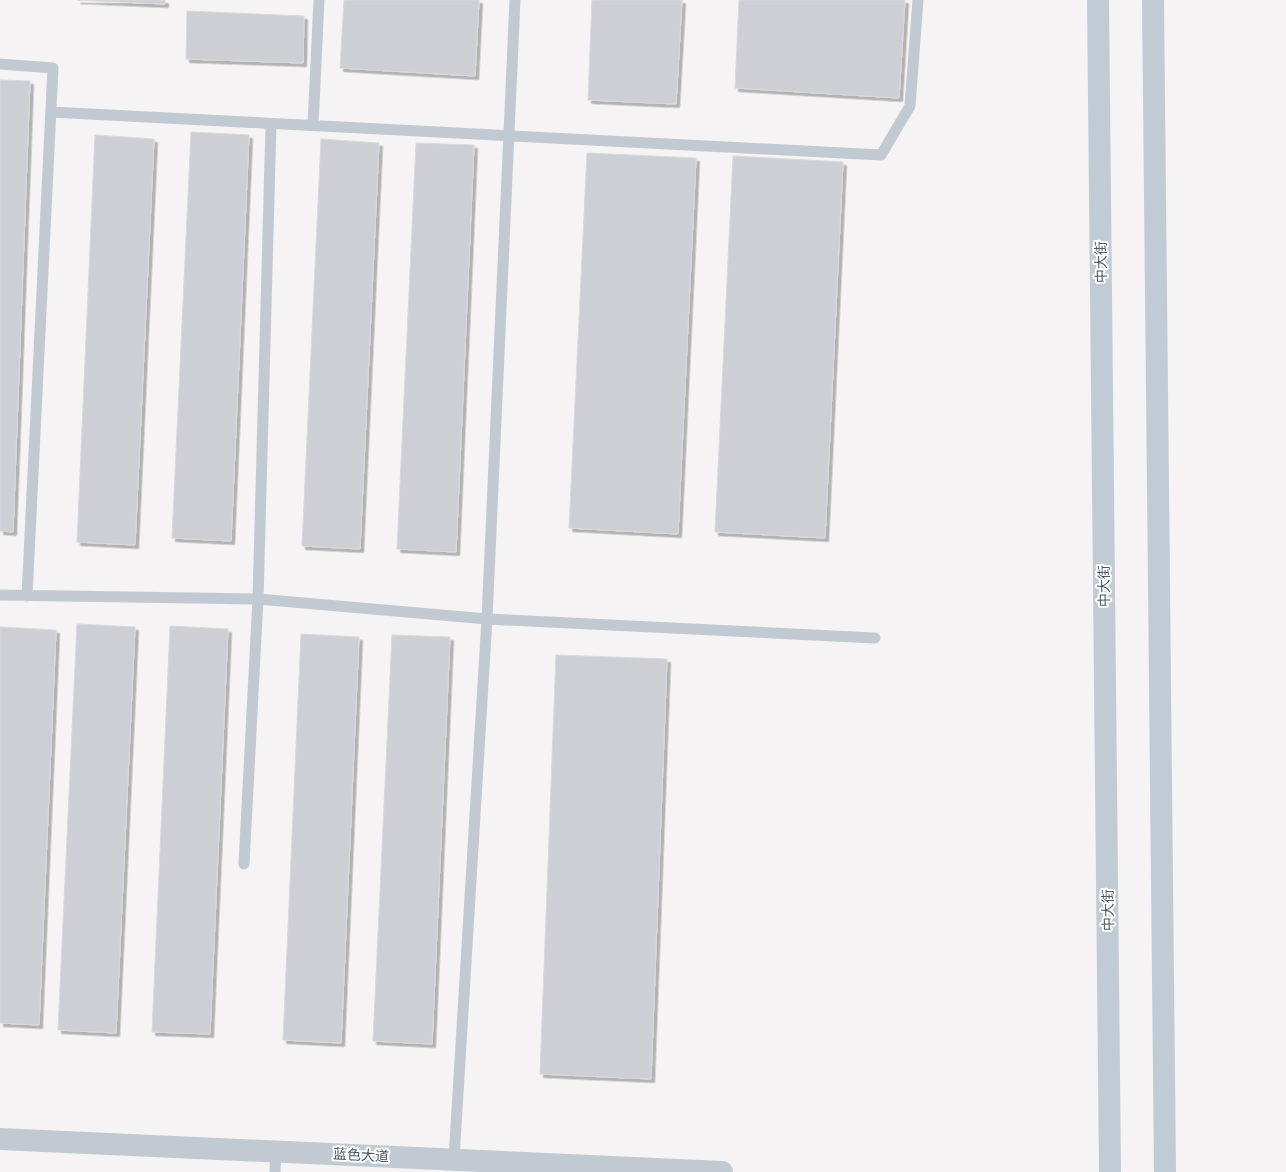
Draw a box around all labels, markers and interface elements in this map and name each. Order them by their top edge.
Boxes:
street label: 中大街 [1092,241,1110,283]
street label: 中大街 [1095,565,1113,607]
street label: 中大街 [1099,889,1117,931]
street label: 蓝色大道 [333,1145,389,1165]

